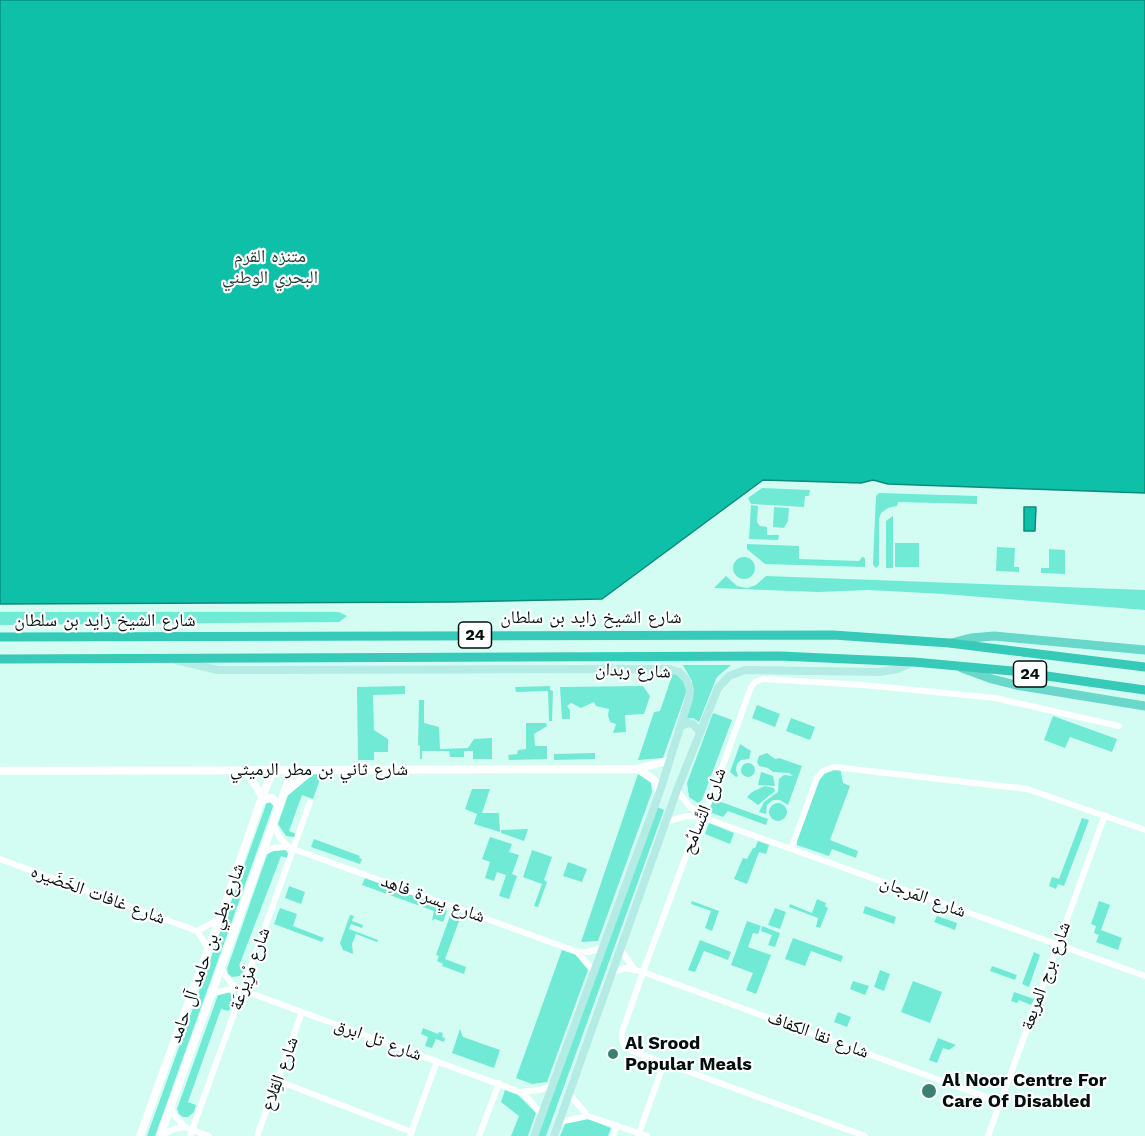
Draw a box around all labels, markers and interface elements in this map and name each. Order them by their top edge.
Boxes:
park label: متنزه القرم البحري الوطني [222,246,318,288]
street label: شارع الشيخ زايد بن سلطان [500,607,682,629]
street label: شارع الشيخ زايد بن سلطان [14,610,196,632]
road number: 24 [458,622,492,648]
street label: شارع ربدان [595,659,671,683]
road number: 24 [1014,661,1046,687]
street label: شارع ثاني بن مطر الرميثي [230,759,408,781]
street label: شارع التَّسامُح [677,764,731,858]
street label: شارع بطي بن حامد آل حامد [164,860,250,1046]
street label: شارع غافات الخَضَيره [28,861,168,929]
street label: شارع يِسرة فاهِد [378,870,488,928]
street label: شارع المَرجان [877,872,969,922]
street label: شارع برج المربعة [1016,919,1076,1033]
street label: شارع مْزِيرْعَة [225,925,275,1013]
street label: شارع نقا الكفاف [764,1007,872,1063]
street label: شارع تل ابرق [331,1014,425,1066]
place label: Al Srood Popular Meals [625,1033,752,1076]
street label: شارع القِلاع [257,1034,303,1114]
marker: Al Srood Popular Meals [606,1047,620,1061]
place label: Al Noor Centre For Care Of Disabled [942,1070,1106,1112]
marker: Al Noor Centre For Care Of Disabled [920,1082,938,1100]

